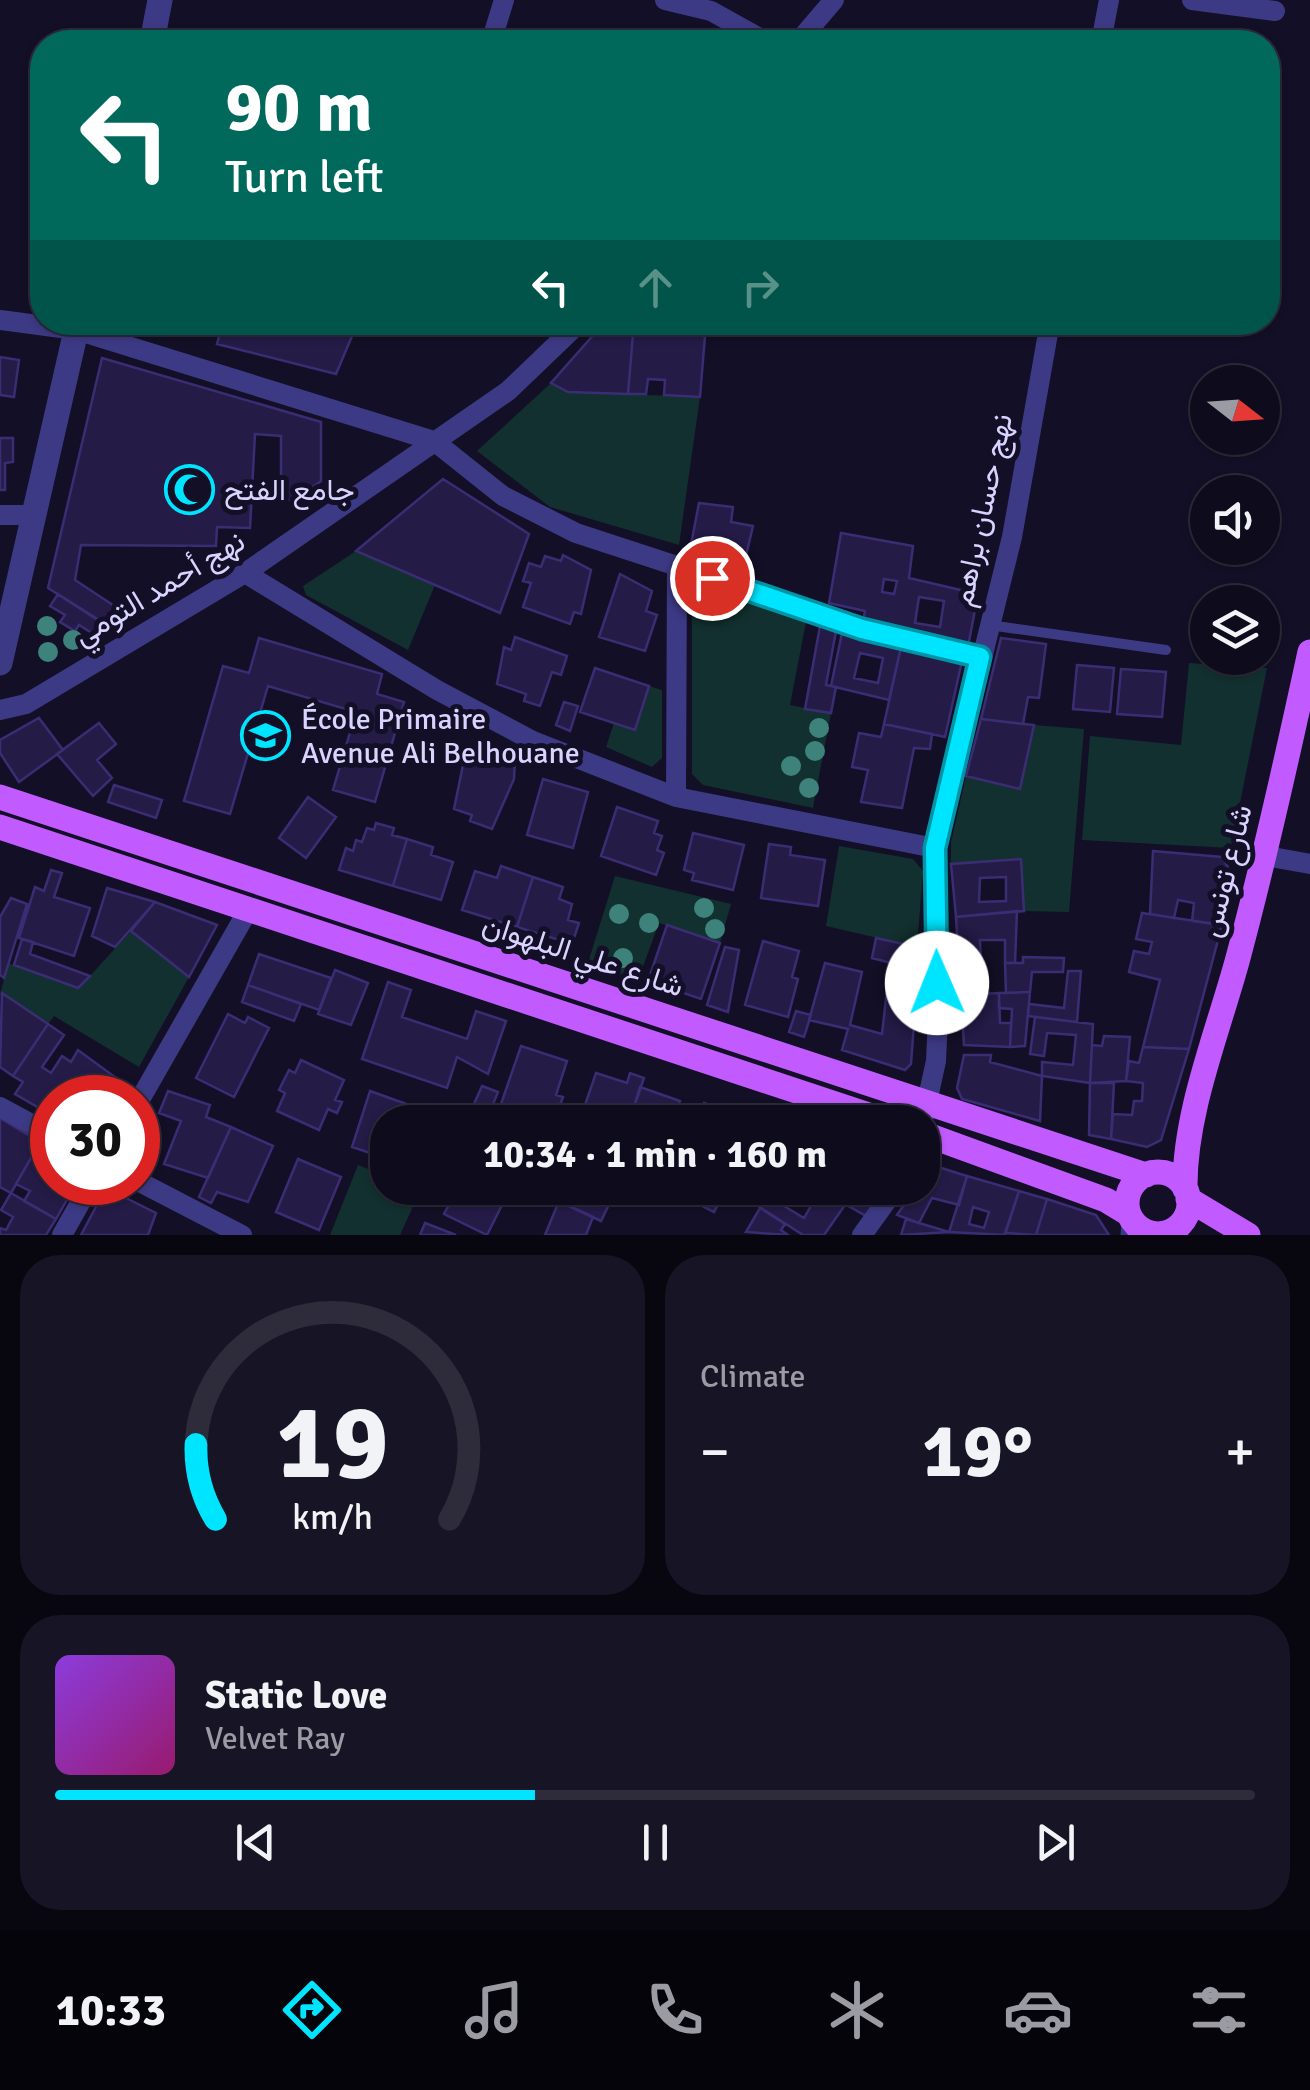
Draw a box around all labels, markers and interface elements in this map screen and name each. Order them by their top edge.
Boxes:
text: 90 m [225,64,373,150]
icon: left [60,70,190,200]
text: Turn left [225,150,384,205]
icon: left [523,260,578,315]
icon: ahead [628,260,683,315]
icon: right [733,260,788,315]
north arrow [1190,365,1280,455]
map controls [1190,365,1280,675]
street label: نهج حسان براهم [944,410,1022,610]
mosque icon: جامع الفتح [163,464,215,516]
place label: جامع الفتح [224,472,354,510]
button: sound [1190,475,1280,565]
street label: نهج أحمد التومي [67,523,254,658]
pin [670,536,755,621]
icon: arrive [685,551,740,606]
button: layers [1190,585,1280,675]
place label: École Primaire Avenue Ali Belhouane [301,701,580,772]
school or university icon: École Primaire Avenue Ali Belhouane [240,710,292,762]
street label: شارع تونس [1192,801,1262,941]
street label: شارع علي البلهوان [476,906,688,1010]
position arrow [885,931,989,1035]
speed limit sign: 30 [30,1075,160,1205]
text: 10:34 · 1 min · 160 m [483,1131,827,1178]
text: Climate [700,1357,806,1396]
text: 19 [276,1379,389,1507]
text: 19° [922,1405,1033,1498]
text: − [700,1418,730,1486]
text: + [1225,1418,1255,1486]
text: km/h [292,1495,373,1539]
text: Static Love [205,1672,387,1719]
text: Velvet Ray [205,1719,345,1758]
icon: previous [228,1815,283,1870]
icon: pause [628,1815,683,1870]
icon: next [1028,1815,1083,1870]
icon: directions [277,1975,347,2045]
icon: music [459,1975,529,2045]
icon: phone [640,1975,710,2045]
icon: climate [822,1975,892,2045]
icon: car [1003,1975,1073,2045]
icon: filters [1184,1975,1254,2045]
text: 10:33 [56,1983,166,2038]

